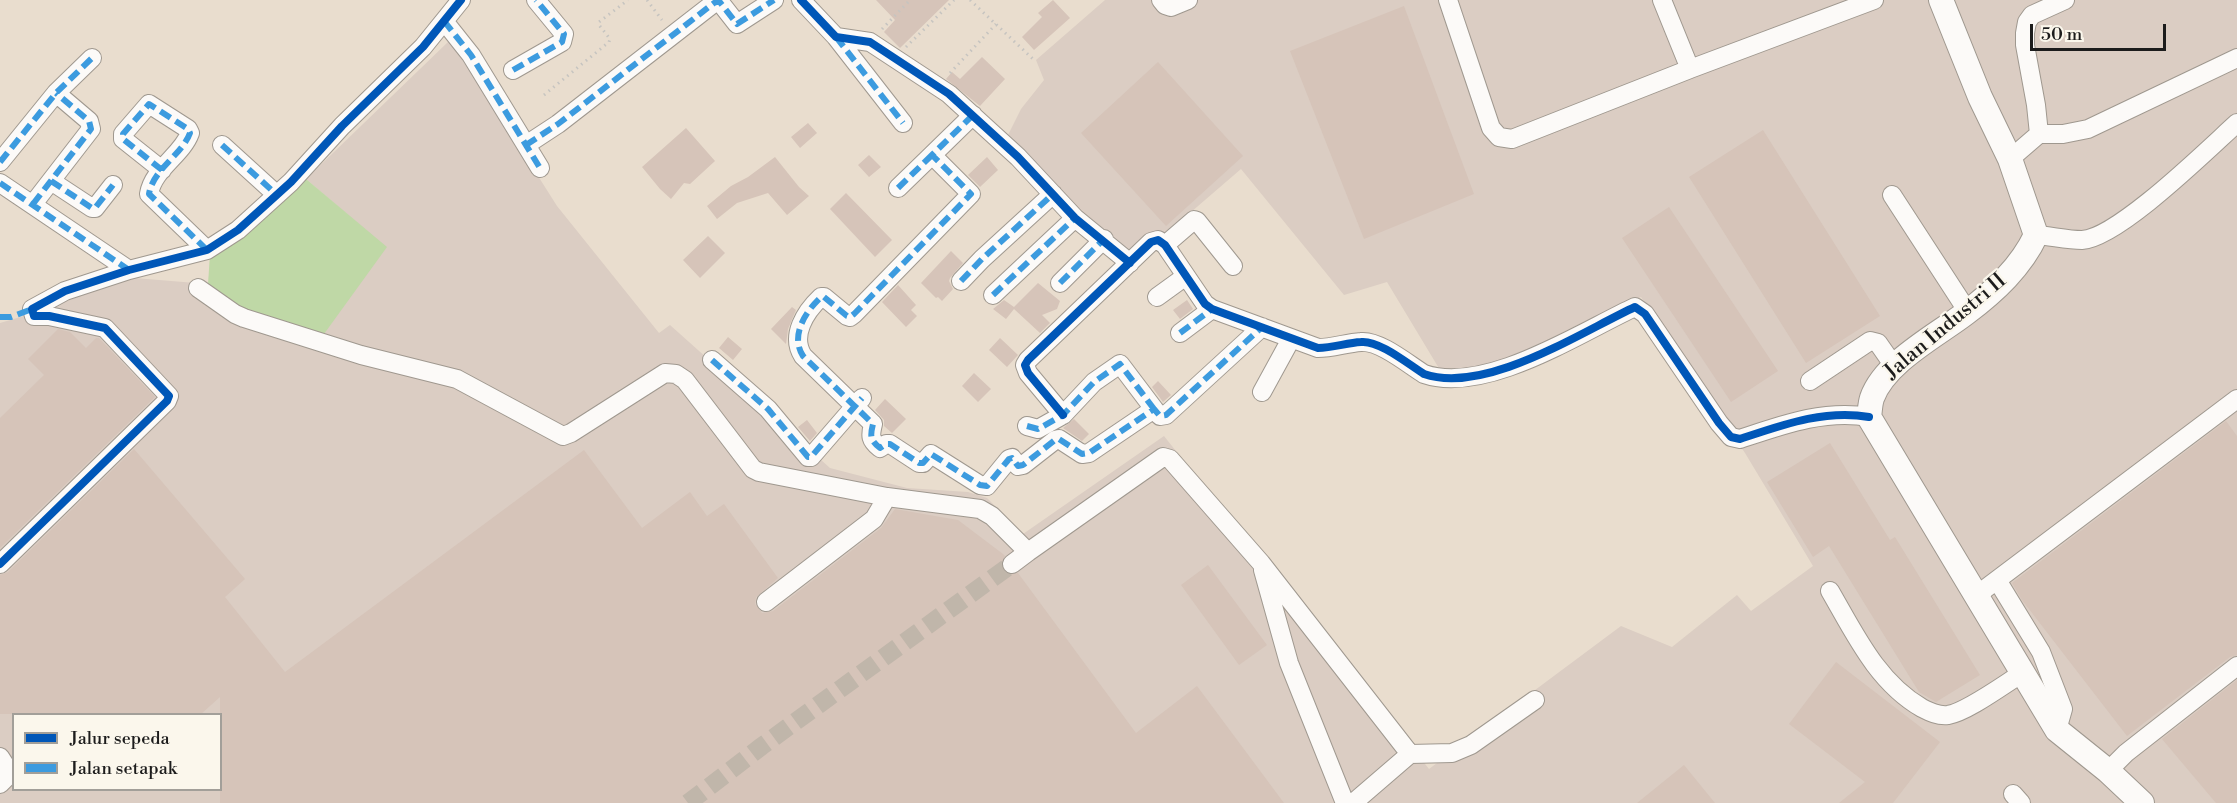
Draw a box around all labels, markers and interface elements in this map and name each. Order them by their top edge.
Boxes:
scale bar [2033,12,2170,50]
text: 50 m [2041,23,2082,46]
street label: Jalan Industri II [1880,269,2012,385]
legend [12,713,222,791]
text: Jalur sepeda [70,727,170,750]
text: Jalan setapak [70,757,177,780]

